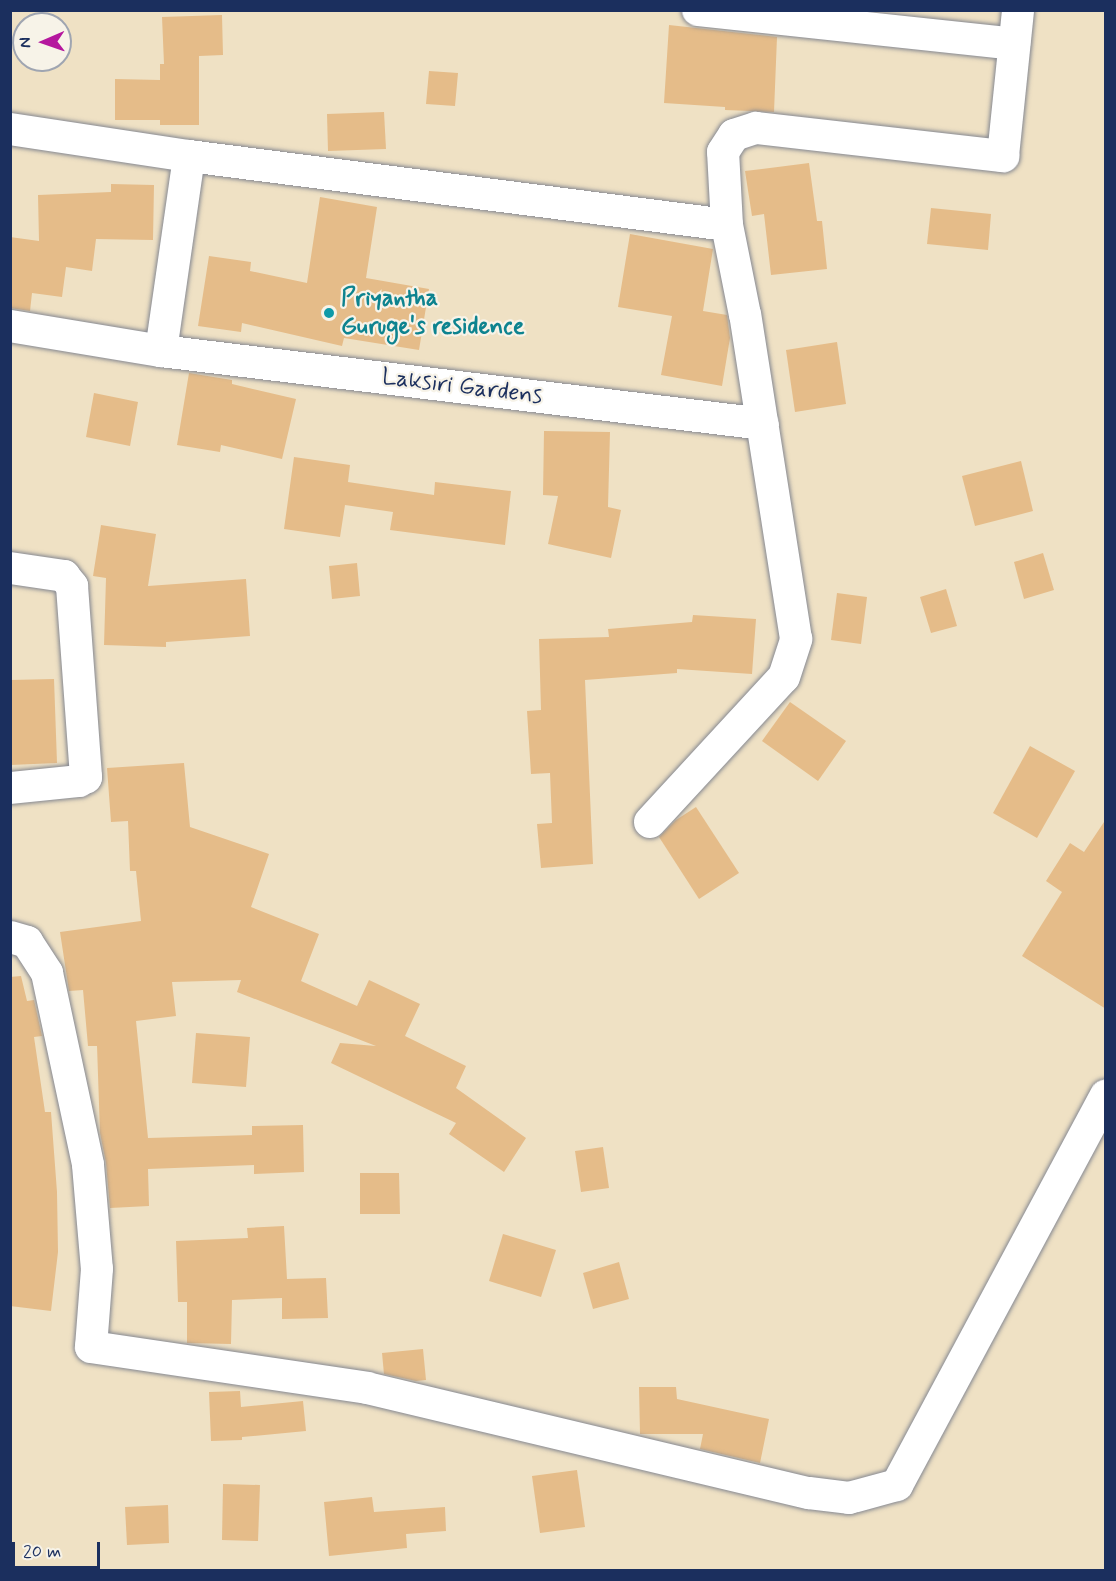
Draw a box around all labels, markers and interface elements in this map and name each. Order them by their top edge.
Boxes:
north arrow [12,12,72,72]
text: N [15,37,36,48]
place label: Priyantha Guruge's residence [341,285,528,341]
marker: Priyantha Guruge's residence [322,306,336,320]
street label: Laksiri Gardens [381,363,543,411]
scale bar [15,1530,104,1568]
text: 20 m [23,1540,61,1564]

